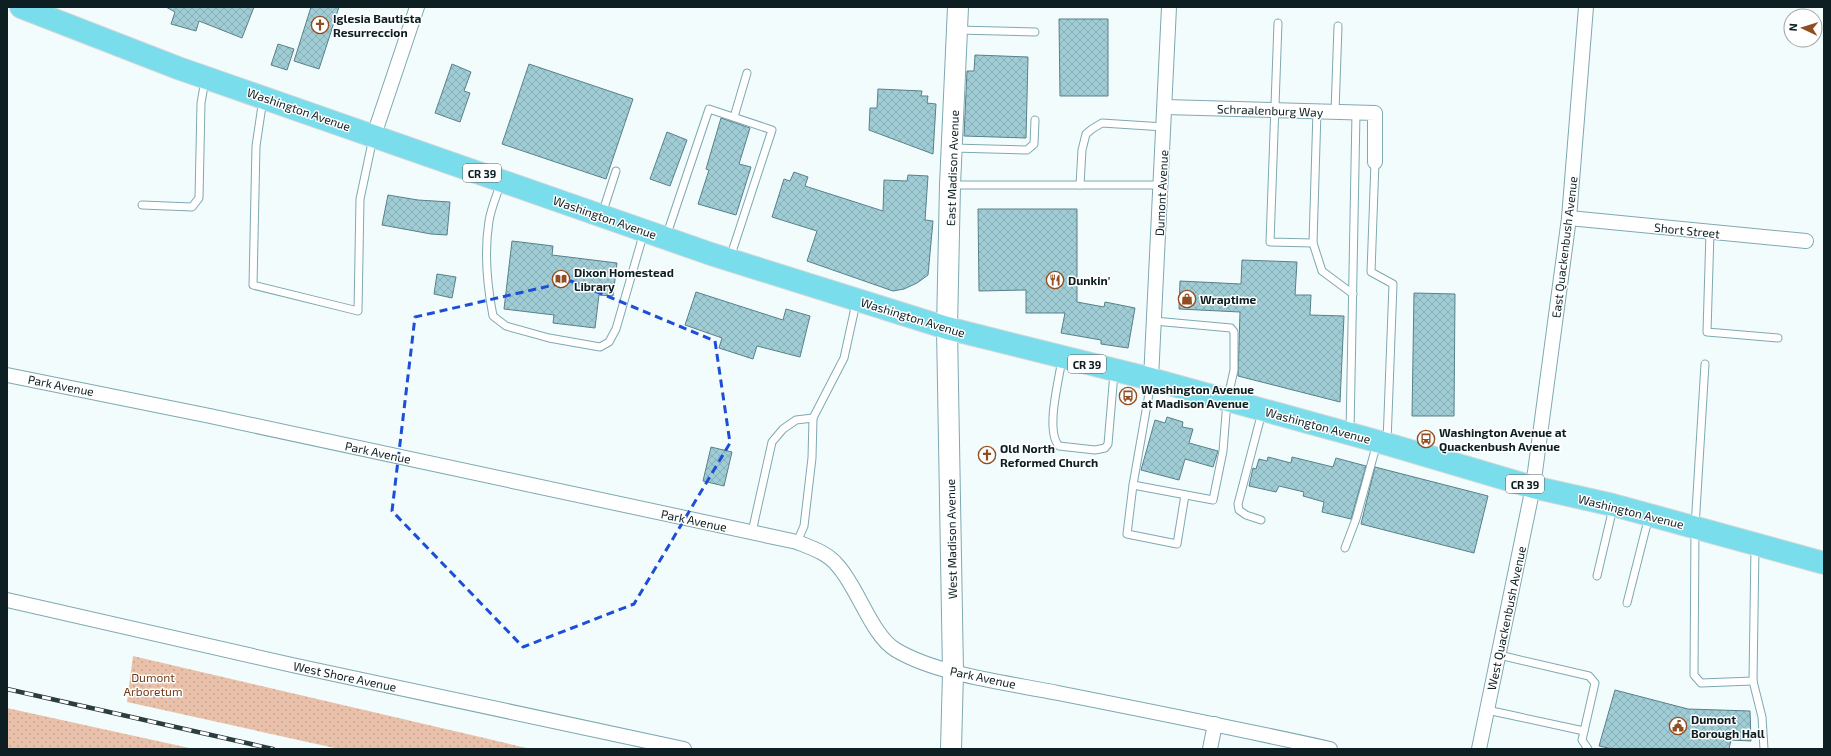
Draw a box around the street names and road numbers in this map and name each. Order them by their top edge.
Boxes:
street label: Washington Avenue [245,85,353,133]
street label: Schraalenburg Way [1217,101,1324,119]
street label: East Madison Avenue [943,110,961,226]
street label: Dumont Avenue [1152,150,1170,236]
road number: CR 39 [463,164,501,182]
street label: East Quackenbush Avenue [1548,175,1581,319]
street label: Washington Avenue [551,193,659,241]
street label: Short Street [1653,220,1721,240]
street label: Washington Avenue [859,294,967,340]
road number: CR 39 [1068,355,1106,373]
street label: Park Avenue [27,372,95,398]
street label: Washington Avenue [1264,404,1372,446]
street label: Park Avenue [344,438,412,466]
road number: CR 39 [1506,475,1544,493]
street label: West Madison Avenue [943,479,959,599]
street label: Washington Avenue [1577,491,1685,531]
street label: Park Avenue [660,506,728,534]
street label: West Quackenbush Avenue [1484,545,1529,692]
street label: West Shore Avenue [292,658,398,694]
street label: Park Avenue [949,663,1017,691]

